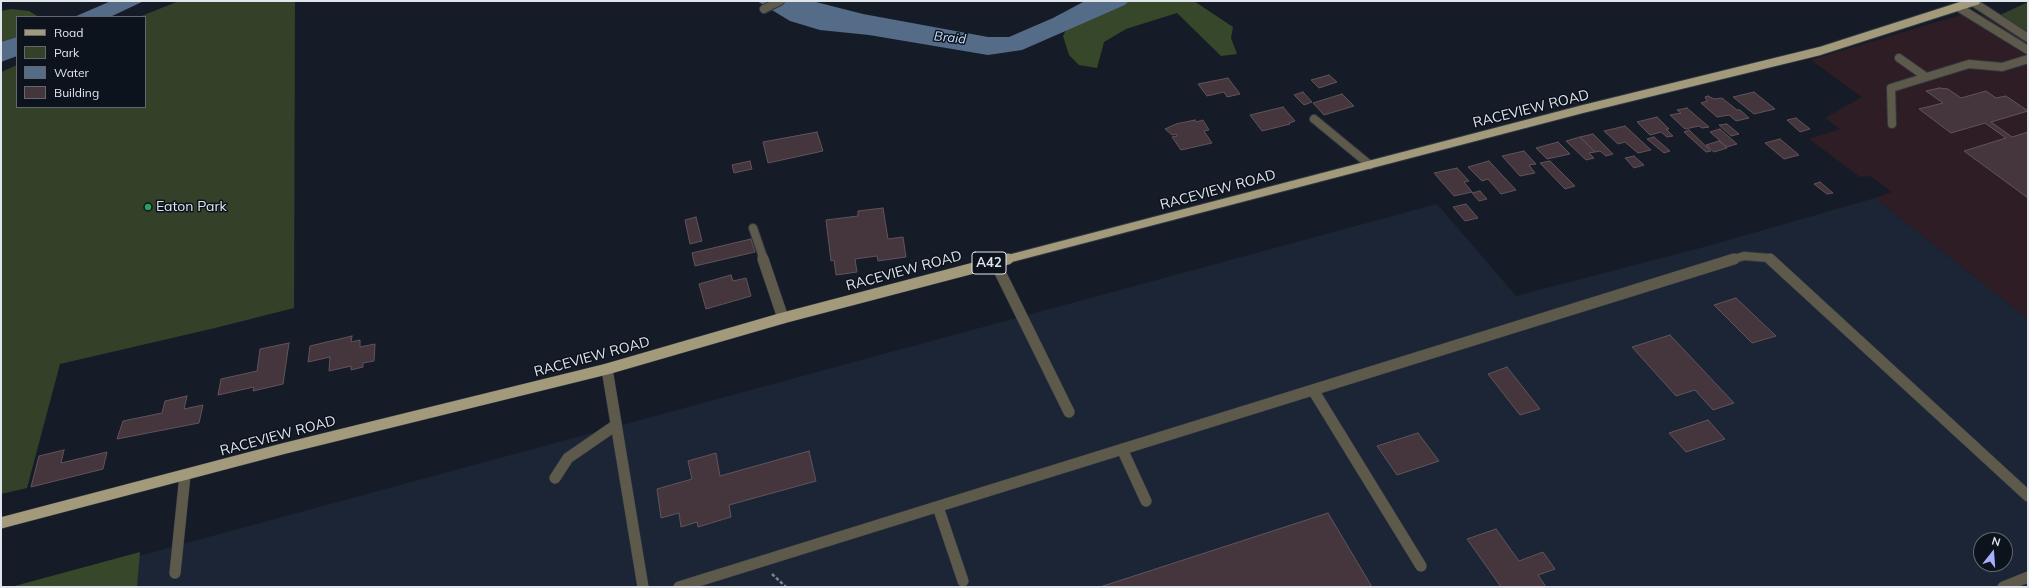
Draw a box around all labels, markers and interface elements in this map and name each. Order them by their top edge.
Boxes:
legend [16,16,146,108]
text: Road [54,25,83,40]
water label: Braid [933,29,967,47]
text: Park [54,45,79,60]
text: Water [54,65,89,80]
text: Building [54,85,99,100]
street label: RACEVIEW ROAD [1471,86,1591,132]
street label: RACEVIEW ROAD [1158,166,1278,214]
place label: Eaton Park [156,199,227,215]
marker: Eaton Park [143,202,153,212]
street label: RACEVIEW ROAD [844,247,964,295]
road number: A42 [972,252,1006,274]
street label: RACEVIEW ROAD [532,333,652,381]
street label: RACEVIEW ROAD [218,412,338,460]
north arrow [1973,532,2013,572]
text: N [1990,534,2002,549]

